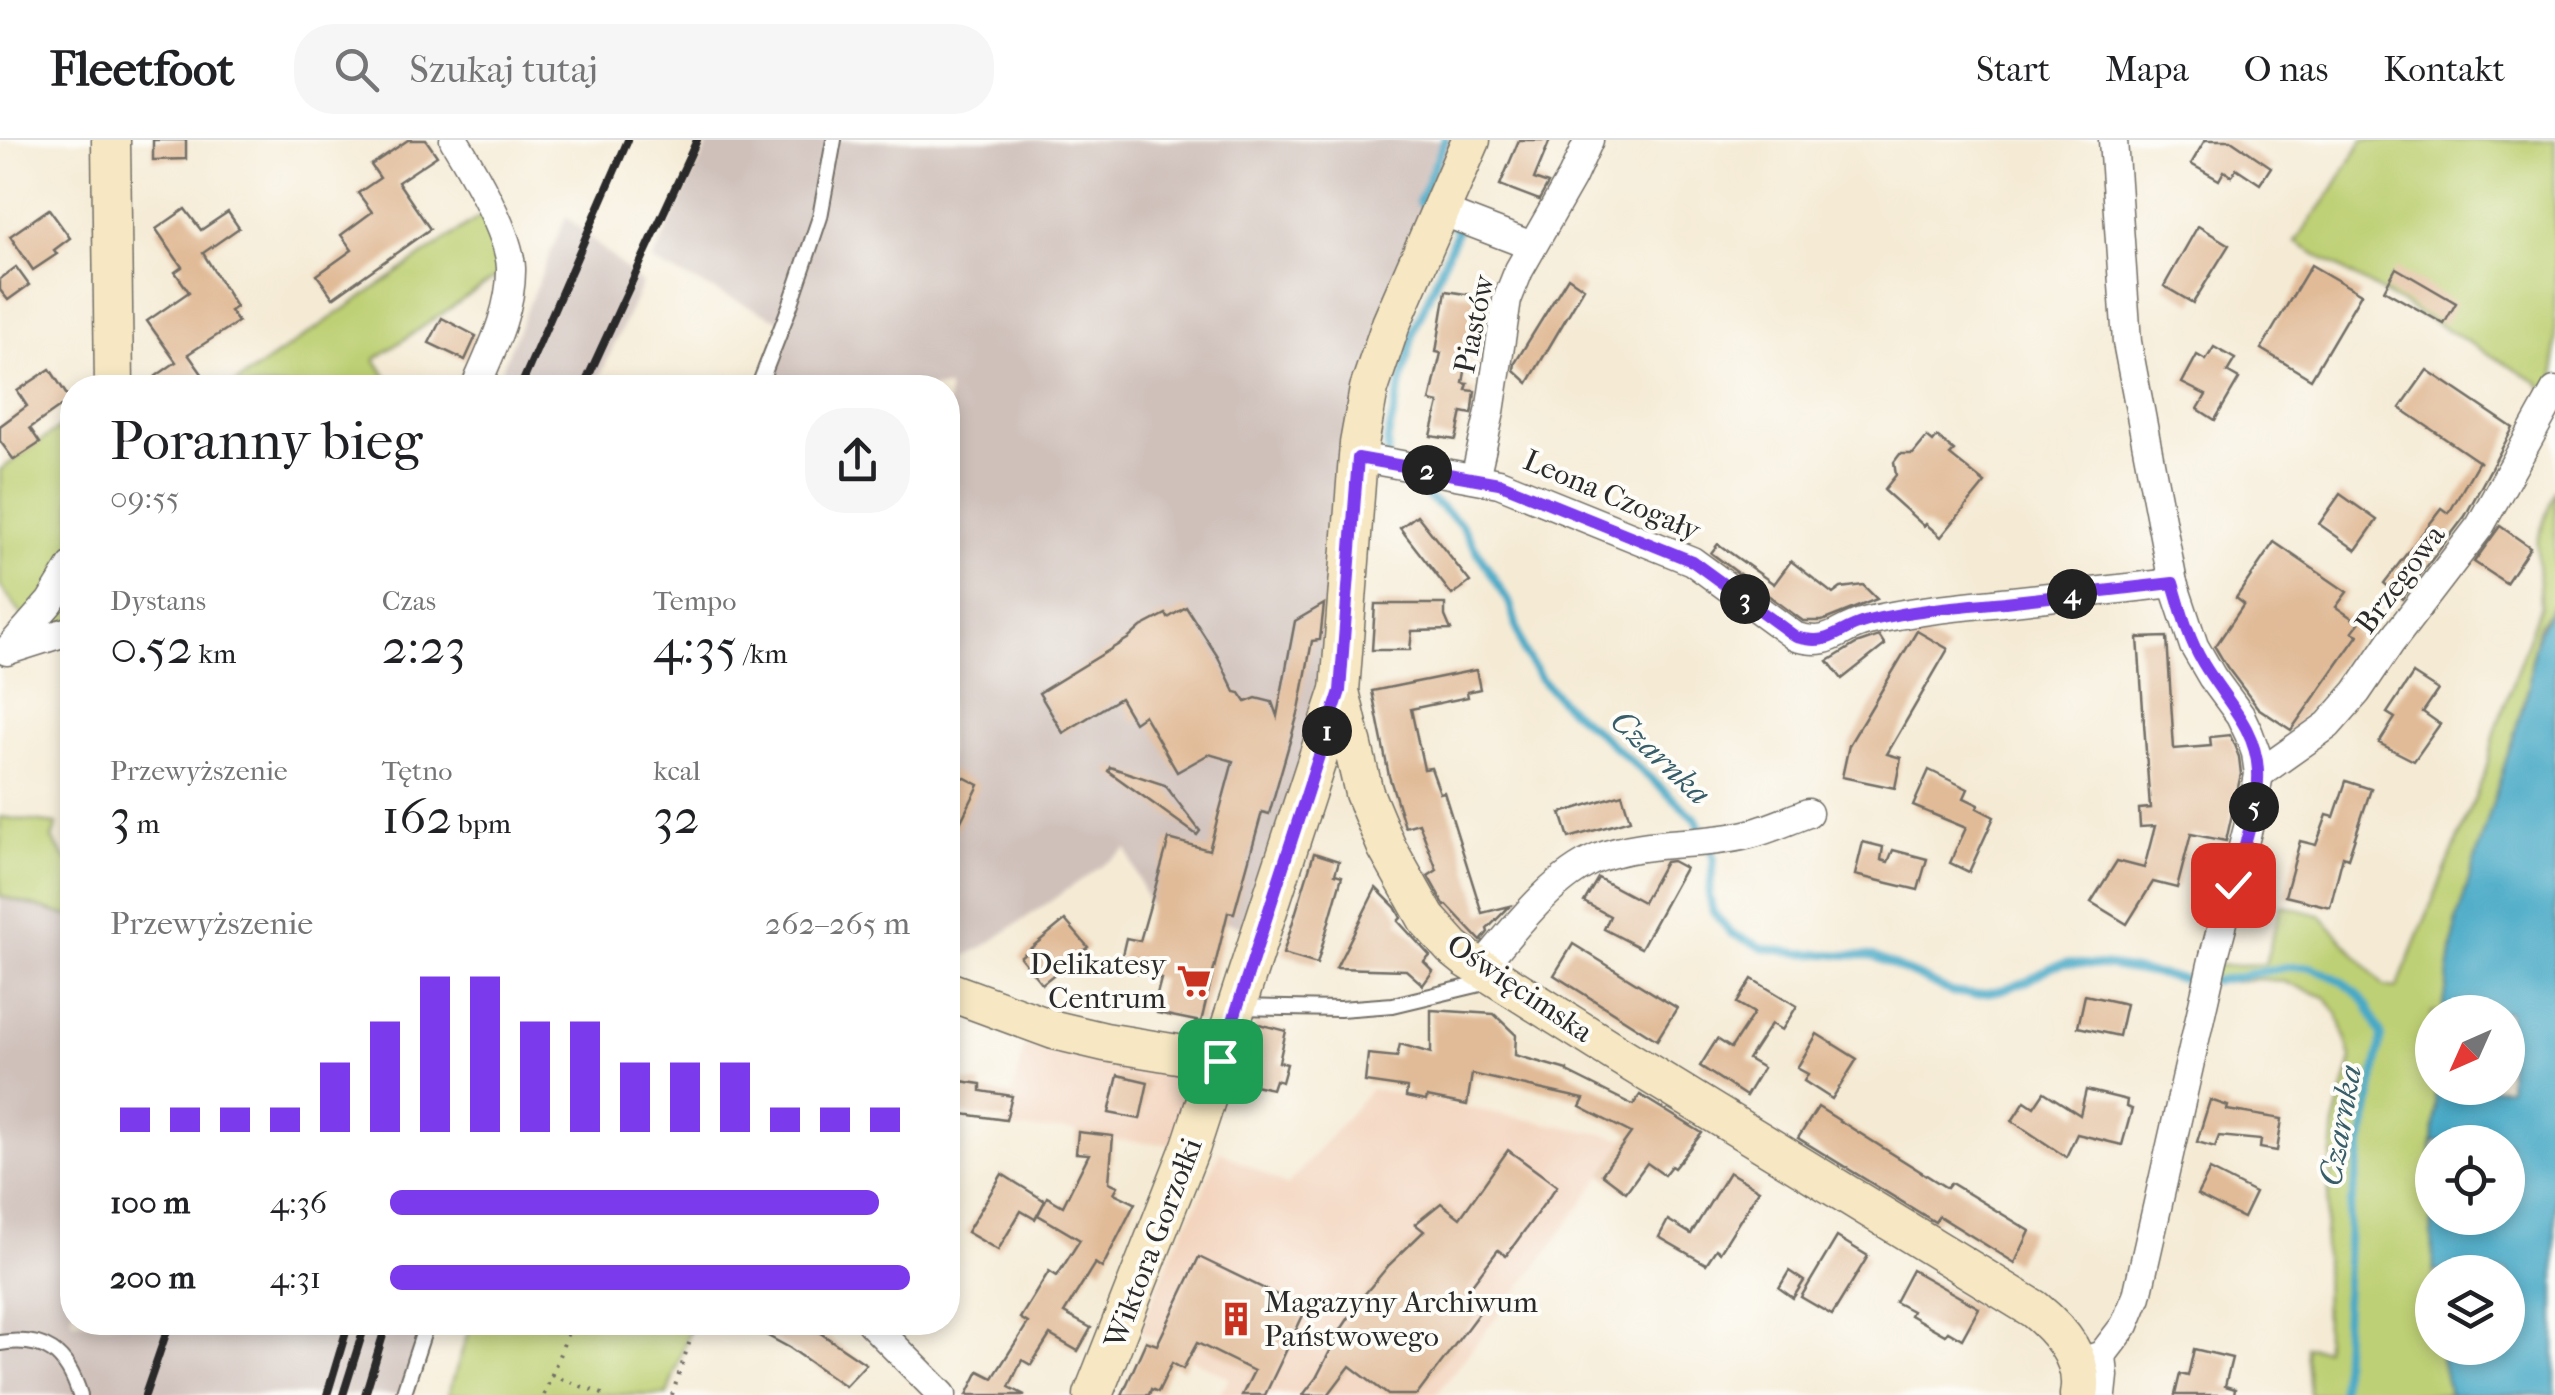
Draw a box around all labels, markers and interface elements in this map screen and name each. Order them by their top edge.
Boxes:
search box [294,24,994,114]
text: Fleetfoot [50,41,234,97]
icon: search [329,42,384,97]
text: Szukaj tutaj [409,47,598,92]
text: Start [1976,49,2050,90]
text: Mapa [2105,49,2189,90]
text: O nas [2244,49,2328,90]
text: Kontakt [2383,49,2505,90]
street label: Piastów [1447,271,1502,376]
button: share [805,408,910,513]
text: Poranny bieg [110,409,422,473]
street label: Leona Czogały [1518,443,1706,549]
pin: 2 [1402,445,1452,495]
text: 2 [1420,453,1434,486]
text: 09:55 [110,479,180,516]
street label: Brzegowa [2348,517,2453,640]
pin: 4 [2047,569,2097,619]
pin: 3 [1720,574,1770,624]
text: 4 [2064,577,2080,610]
text: 3 [1739,582,1751,615]
text: Dystans [110,584,206,617]
text: Czas [382,584,436,617]
text: Tempo [653,584,736,617]
text: 0.52 [110,617,193,676]
text: 2:23 [382,617,466,676]
text: 4:35 [653,617,737,676]
text: km [193,637,236,670]
text: /km [737,637,788,670]
water label: Czarnka [1604,702,1718,812]
pin: 1 [1302,706,1352,756]
text: 1 [1322,714,1332,747]
text: Przewyższenie [110,754,288,787]
text: Tętno [382,754,452,787]
text: kcal [653,754,700,787]
pin: 5 [2229,782,2279,832]
text: 3 [110,787,131,846]
text: 162 [382,787,452,846]
text: 32 [653,787,700,846]
text: 5 [2248,790,2260,823]
text: m [131,807,160,840]
text: bpm [452,807,511,840]
pin [2191,843,2276,928]
icon: check [2206,858,2261,913]
text: Przewyższenie [110,905,313,942]
text: 262–265 m [765,905,910,942]
street label: Oświęcimska [1440,927,1600,1051]
place label: Delikatesy Centrum [1030,947,1167,1016]
supermarket icon: Delikatesy Centrum [1175,962,1213,1000]
north arrow [2415,995,2525,1105]
map controls [2415,995,2525,1365]
pin [1178,1019,1263,1104]
icon: arrive [1193,1034,1248,1089]
water label: Czarnka [2312,1062,2369,1188]
button: locate [2415,1125,2525,1235]
street label: Wiktora Gorzołki [1097,1133,1210,1354]
text: 100 m [110,1184,190,1221]
text: 4:36 [270,1184,327,1221]
button: layers [2415,1255,2525,1365]
text: 200 m [110,1259,195,1296]
text: 4:31 [270,1259,321,1296]
place label: Magazyny Archiwum Państwowego [1264,1285,1538,1354]
building icon: Magazyny Archiwum Państwowego [1217,1300,1255,1338]

